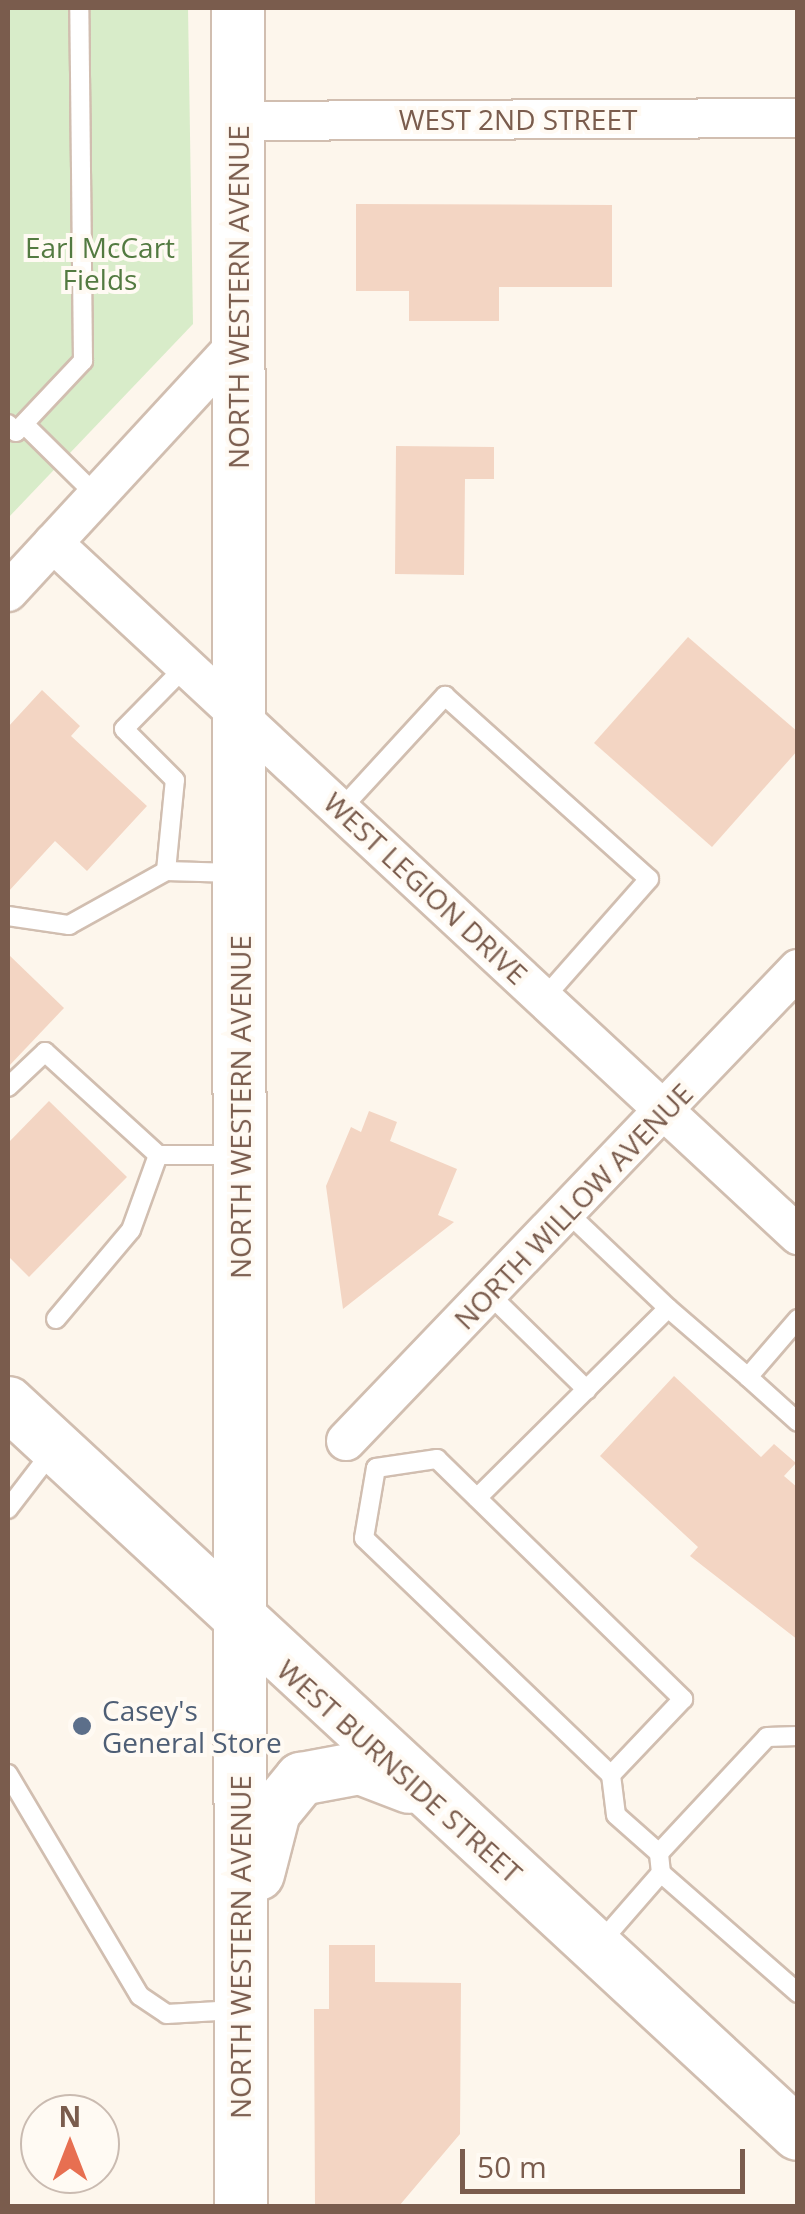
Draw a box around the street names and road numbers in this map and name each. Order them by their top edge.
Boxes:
street label: WEST 2ND STREET [399,102,637,136]
street label: NORTH WESTERN AVENUE [221,125,255,469]
street label: WEST LEGION DRIVE [317,785,535,991]
street label: NORTH WESTERN AVENUE [223,935,257,1279]
street label: NORTH WILLOW AVENUE [447,1076,699,1336]
street label: WEST BURNSIDE STREET [271,1652,529,1890]
street label: NORTH WESTERN AVENUE [223,1775,257,2119]

